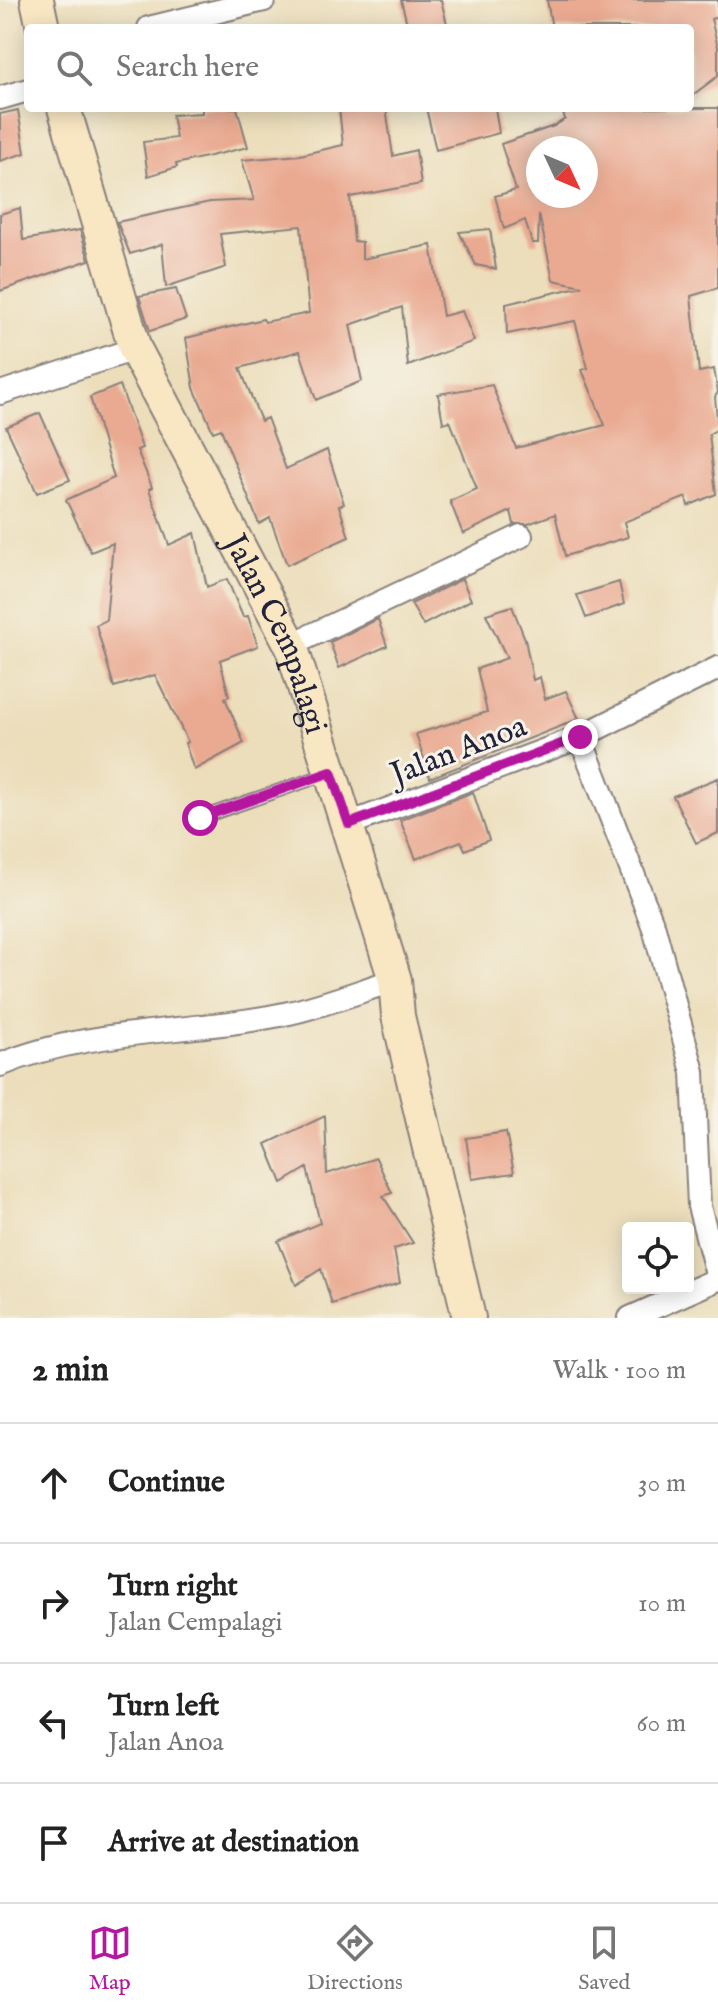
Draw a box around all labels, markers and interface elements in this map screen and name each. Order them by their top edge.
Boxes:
search box [24,24,694,112]
icon: search [52,46,96,90]
text: Search here [116,49,259,87]
north arrow [526,136,598,208]
street label: Jalan Cempalagi [212,525,335,739]
street label: Jalan Anoa [382,707,533,797]
route end [562,719,598,755]
route start [182,800,218,836]
map controls [622,1222,694,1294]
button: locate [622,1222,694,1294]
text: 2 min [32,1349,109,1392]
text: Walk · 100 m [553,1354,686,1387]
icon: ahead [32,1461,76,1505]
text: Continue [108,1464,225,1502]
text: 30 m [638,1467,686,1500]
text: Turn right [108,1568,238,1606]
icon: right [32,1581,76,1625]
text: 10 m [638,1587,686,1620]
text: Jalan Cempalagi [108,1606,282,1639]
text: Turn left [108,1688,219,1726]
icon: left [32,1701,76,1745]
text: 60 m [637,1707,686,1740]
text: Jalan Anoa [108,1726,224,1759]
icon: arrive [32,1821,76,1865]
text: Arrive at destination [108,1824,359,1862]
tab: Map [88,1921,132,1997]
tab: Directions [307,1921,403,1997]
tab: Saved [578,1921,630,1997]

